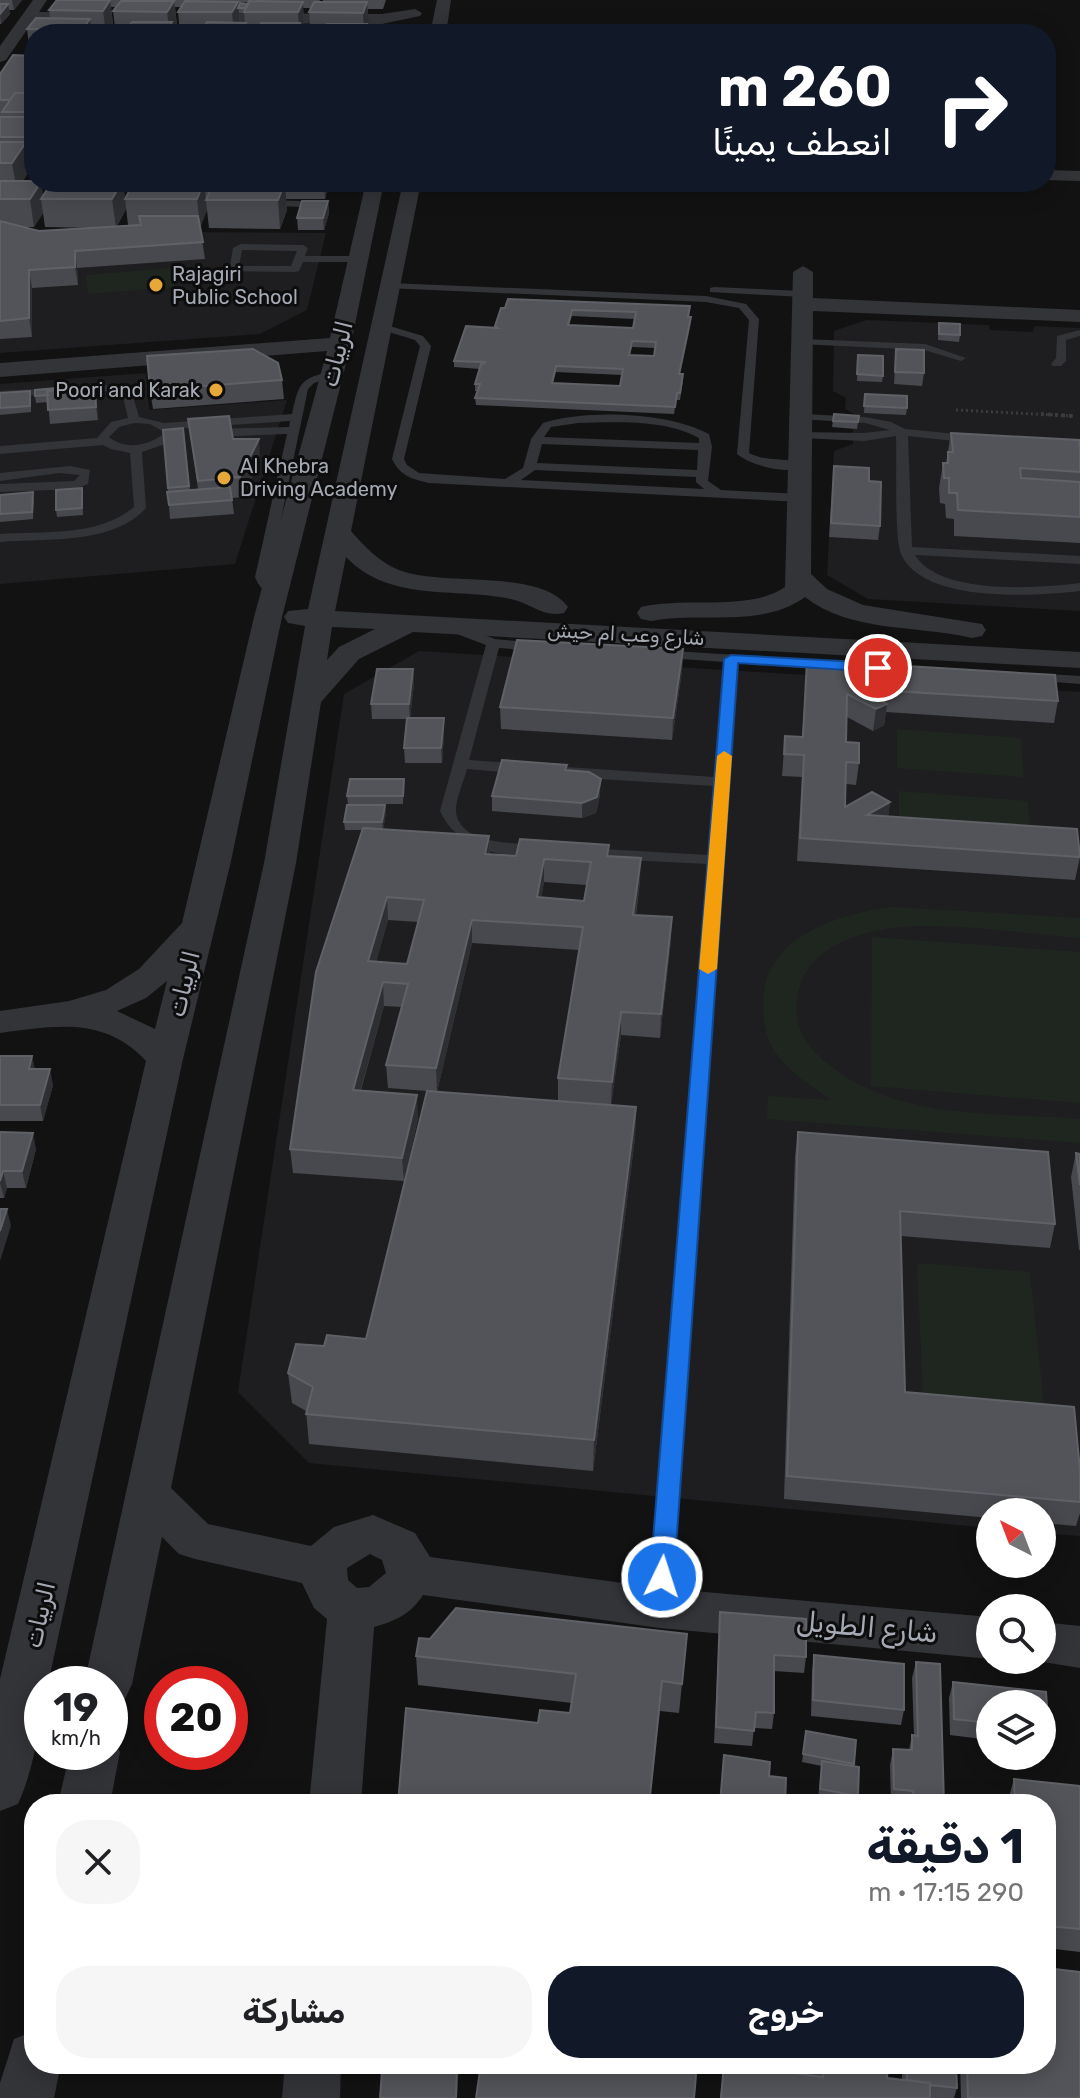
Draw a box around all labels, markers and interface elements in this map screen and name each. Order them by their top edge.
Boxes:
text: 260 m [718,54,892,120]
icon: right [920,56,1024,160]
text: انعطف يمينًا [712,121,892,164]
place label: Rajagiri Public School [172,262,298,309]
marker: Rajagiri Public School [147,276,165,294]
street label: الربيات [315,318,359,390]
place label: Poori and Karak [55,378,201,402]
marker: Poori and Karak [207,381,225,399]
place label: Al Khebra Driving Academy [240,454,398,501]
marker: Al Khebra Driving Academy [215,469,233,487]
street label: شارع وعب ام حيش [547,618,705,652]
pin [844,634,912,702]
icon: arrive [856,646,900,690]
street label: الربيات [162,948,206,1020]
north arrow [976,1498,1056,1578]
map controls [976,1498,1056,1770]
position arrow [620,1535,704,1619]
street label: الربيات [19,1579,61,1651]
button: search [976,1594,1056,1674]
street label: شارع الطويل [795,1604,939,1653]
speed limit sign: 20 [144,1666,248,1770]
text: 19 [53,1684,99,1731]
button: layers [976,1690,1056,1770]
text: km/h [51,1726,101,1750]
text: 1 دقيقة [867,1818,1024,1875]
button: close [56,1820,140,1904]
text: 290 m · 17:15 [868,1877,1024,1908]
button: مشاركة [56,1966,532,2058]
button: خروج [548,1966,1024,2058]

